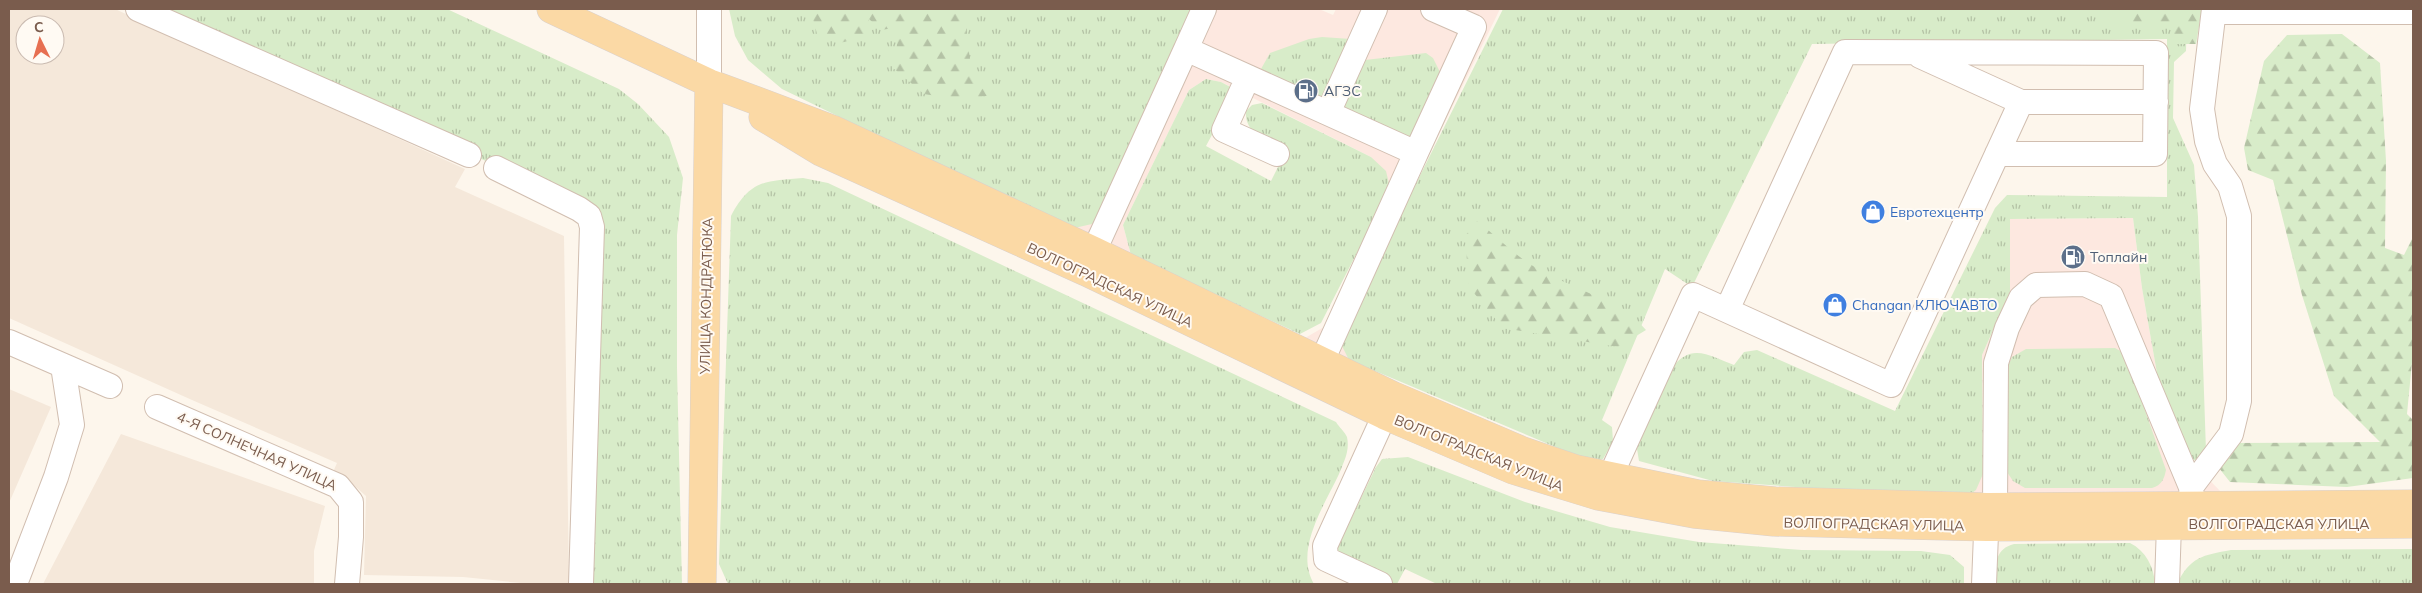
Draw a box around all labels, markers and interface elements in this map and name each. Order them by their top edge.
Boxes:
north arrow [15,15,65,65]
text: С [33,18,44,36]
fuel station icon: АГЗС [1293,78,1319,104]
place label: АГЗС [1324,82,1361,100]
shop icon: Евротехцентр [1860,199,1886,225]
place label: Евротехцентр [1890,203,1984,221]
street label: УЛИЦА КОНДРАТЮКА [696,217,716,376]
street label: ВОЛГОГРАДСКАЯ УЛИЦА [1024,239,1196,332]
fuel station icon: Топлайн [2060,244,2086,270]
place label: Топлайн [2090,248,2147,266]
shop icon: Changan КЛЮЧАВТО [1822,292,1848,318]
place label: Changan КЛЮЧАВТО [1852,296,1998,314]
street label: 4-Я СОЛНЕЧНАЯ УЛИЦА [174,408,341,495]
street label: ВОЛГОГРАДСКАЯ УЛИЦА [1392,411,1567,495]
street label: ВОЛГОГРАДСКАЯ УЛИЦА [1783,513,1965,535]
street label: ВОЛГОГРАДСКАЯ УЛИЦА [2189,515,2370,533]

